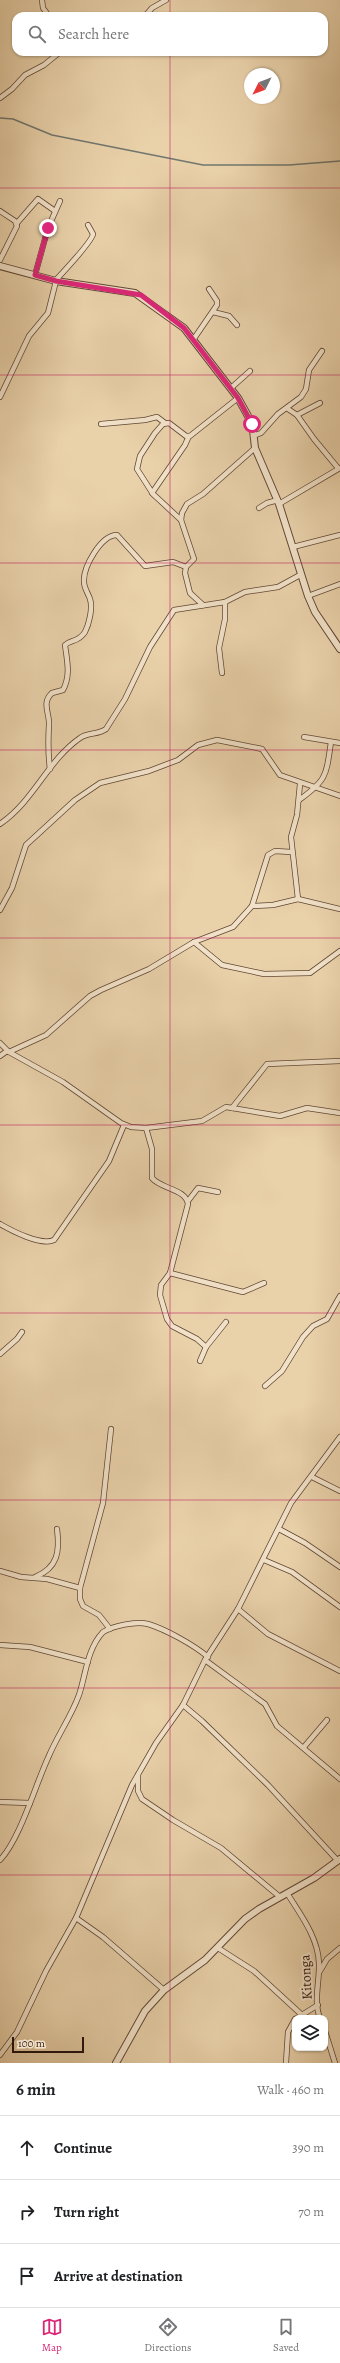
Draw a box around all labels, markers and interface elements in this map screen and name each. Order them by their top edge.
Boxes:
search box [12,12,328,56]
icon: search [26,23,48,45]
text: Search here [58,24,129,44]
north arrow [244,68,280,104]
route end [39,219,57,237]
route start [243,415,261,433]
street label: Kitonga [295,1953,317,2000]
map controls [292,2015,328,2051]
button: layers [292,2015,328,2051]
scale bar [12,2035,84,2054]
text: 100 m [18,2036,45,2051]
text: 6 min [16,2078,56,2101]
text: Walk · 460 m [257,2081,324,2098]
icon: ahead [16,2137,38,2159]
text: Continue [54,2138,112,2158]
text: 390 m [292,2139,324,2156]
icon: right [16,2201,38,2223]
text: Turn right [54,2202,119,2222]
text: 70 m [298,2203,324,2220]
icon: arrive [16,2265,38,2287]
text: Arrive at destination [54,2266,183,2286]
tab: Map [41,2316,63,2355]
tab: Directions [144,2316,192,2355]
tab: Saved [273,2316,299,2355]

